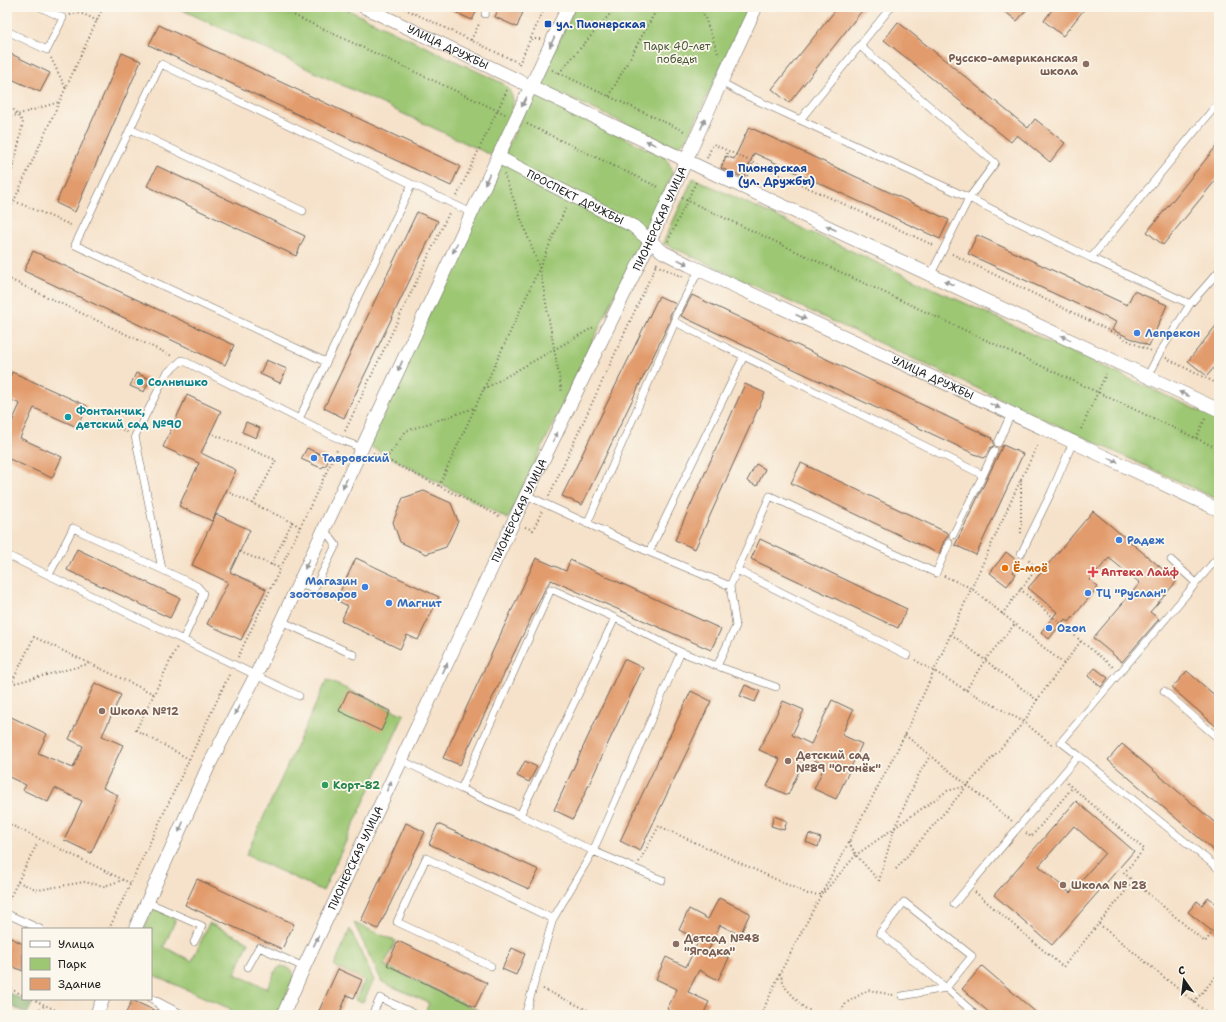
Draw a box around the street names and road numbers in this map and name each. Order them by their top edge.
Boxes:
street label: УЛИЦА ДРУЖБЫ [405,22,491,73]
street label: ПИОНЕРСКАЯ УЛИЦА [630,164,690,274]
street label: ПРОСПЕКТ ДРУЖБЫ [524,166,626,228]
street label: УЛИЦА ДРУЖБЫ [889,353,976,403]
street label: ПИОНЕРСКАЯ УЛИЦА [488,456,551,565]
street label: ПИОНЕРСКАЯ УЛИЦА [325,804,387,913]

